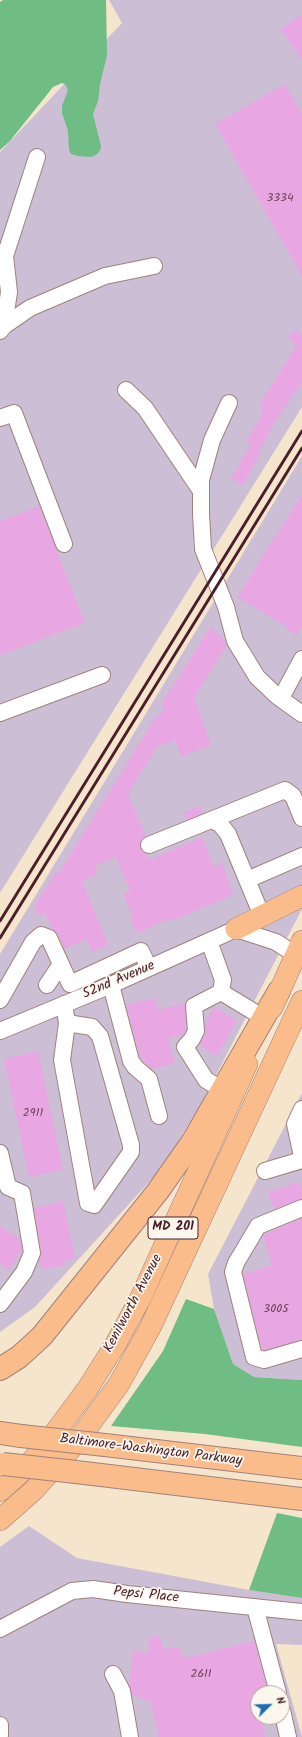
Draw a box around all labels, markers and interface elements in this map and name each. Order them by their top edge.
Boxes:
house number: 3334 [266,192,294,206]
street label: 52nd Avenue [80,958,158,1004]
house number: 2911 [23,1107,43,1121]
road number: MD 201 [148,1217,198,1239]
street label: Kenilworth Avenue [101,1252,167,1356]
house number: 3005 [263,1303,289,1317]
street label: Baltimore-Washington Parkway [59,1431,243,1471]
street label: Pepsi Place [112,1584,180,1608]
house number: 2611 [190,1668,212,1682]
north arrow [250,1685,290,1725]
text: N [270,1694,290,1707]

